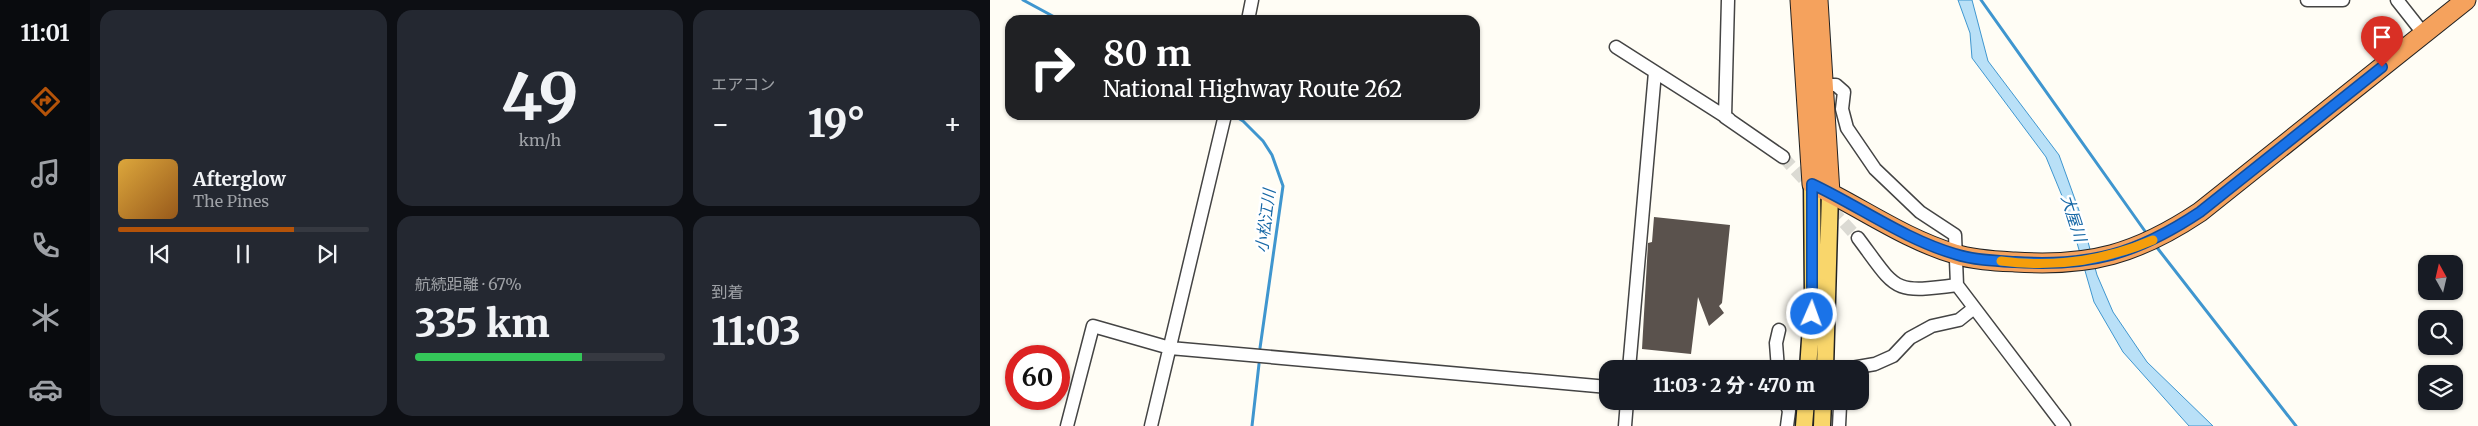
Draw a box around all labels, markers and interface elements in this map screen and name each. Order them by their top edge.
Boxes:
pin [2361,16,2403,67]
text: 11:01 [21,19,69,47]
icon: arrive [2368,23,2396,51]
text: 80 m [1103,32,1191,76]
icon: right [1020,35,1085,100]
text: 49 [501,56,579,138]
text: エアコン [711,74,775,94]
text: National Highway Route 262 [1103,75,1402,103]
icon: directions [28,84,63,119]
text: 19° [808,100,865,147]
text: − [711,106,730,142]
text: + [943,106,962,142]
text: km/h [519,130,561,150]
icon: music [28,156,63,191]
text: Afterglow [193,167,286,191]
water label: 小松江川 [1251,186,1279,254]
text: The Pines [193,191,269,211]
water label: 大屋川 [2057,192,2092,246]
icon: phone [28,228,63,263]
icon: previous [146,240,174,268]
icon: pause [229,240,257,268]
icon: next [313,240,341,268]
north arrow [2418,255,2462,300]
map controls [2418,255,2463,410]
text: 航続距離 · 67% [415,274,522,294]
text: 到着 [711,282,743,302]
position arrow [1785,287,1837,339]
icon: climate [28,300,63,335]
text: 335 km [415,300,550,347]
text: 11:03 [711,308,801,355]
button: search [2418,310,2463,355]
speed limit sign: 60 [1005,345,1070,410]
button: layers [2418,365,2463,410]
icon: car [28,372,63,407]
text: 11:03 · 2 分 · 470 m [1653,373,1815,397]

